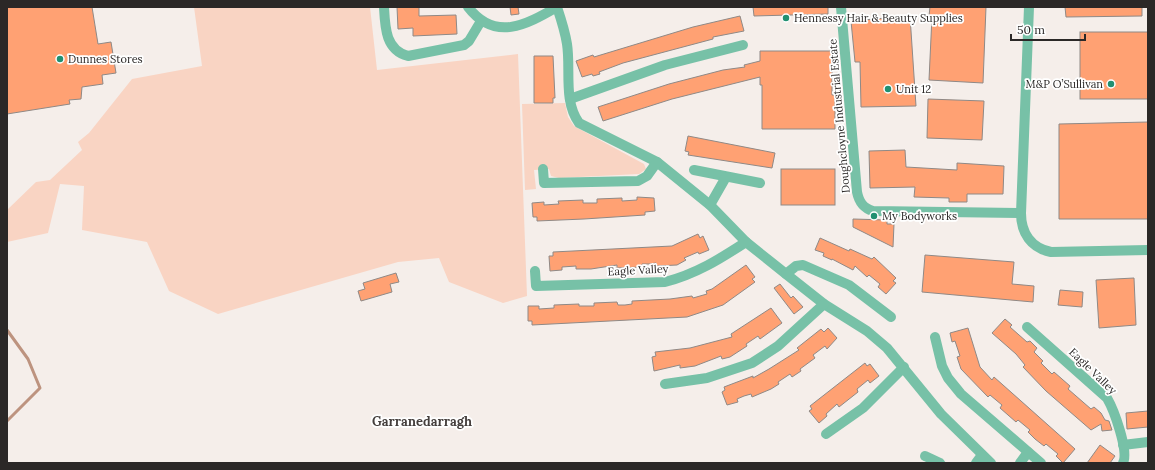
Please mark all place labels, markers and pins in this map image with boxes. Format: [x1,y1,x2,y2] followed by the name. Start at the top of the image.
[794,11,963,25] place label: Hennessy Hair & Beauty Supplies
[781,13,791,23] marker: Hennessy Hair & Beauty Supplies
[68,52,143,66] place label: Dunnes Stores
[55,54,65,64] marker: Dunnes Stores
[1026,77,1103,91] place label: M&P O’Sullivan
[1106,79,1116,89] marker: M&P O’Sullivan
[896,82,931,96] place label: Unit 12
[883,84,893,94] marker: Unit 12
[882,209,957,223] place label: My Bodyworks
[869,211,879,221] marker: My Bodyworks

